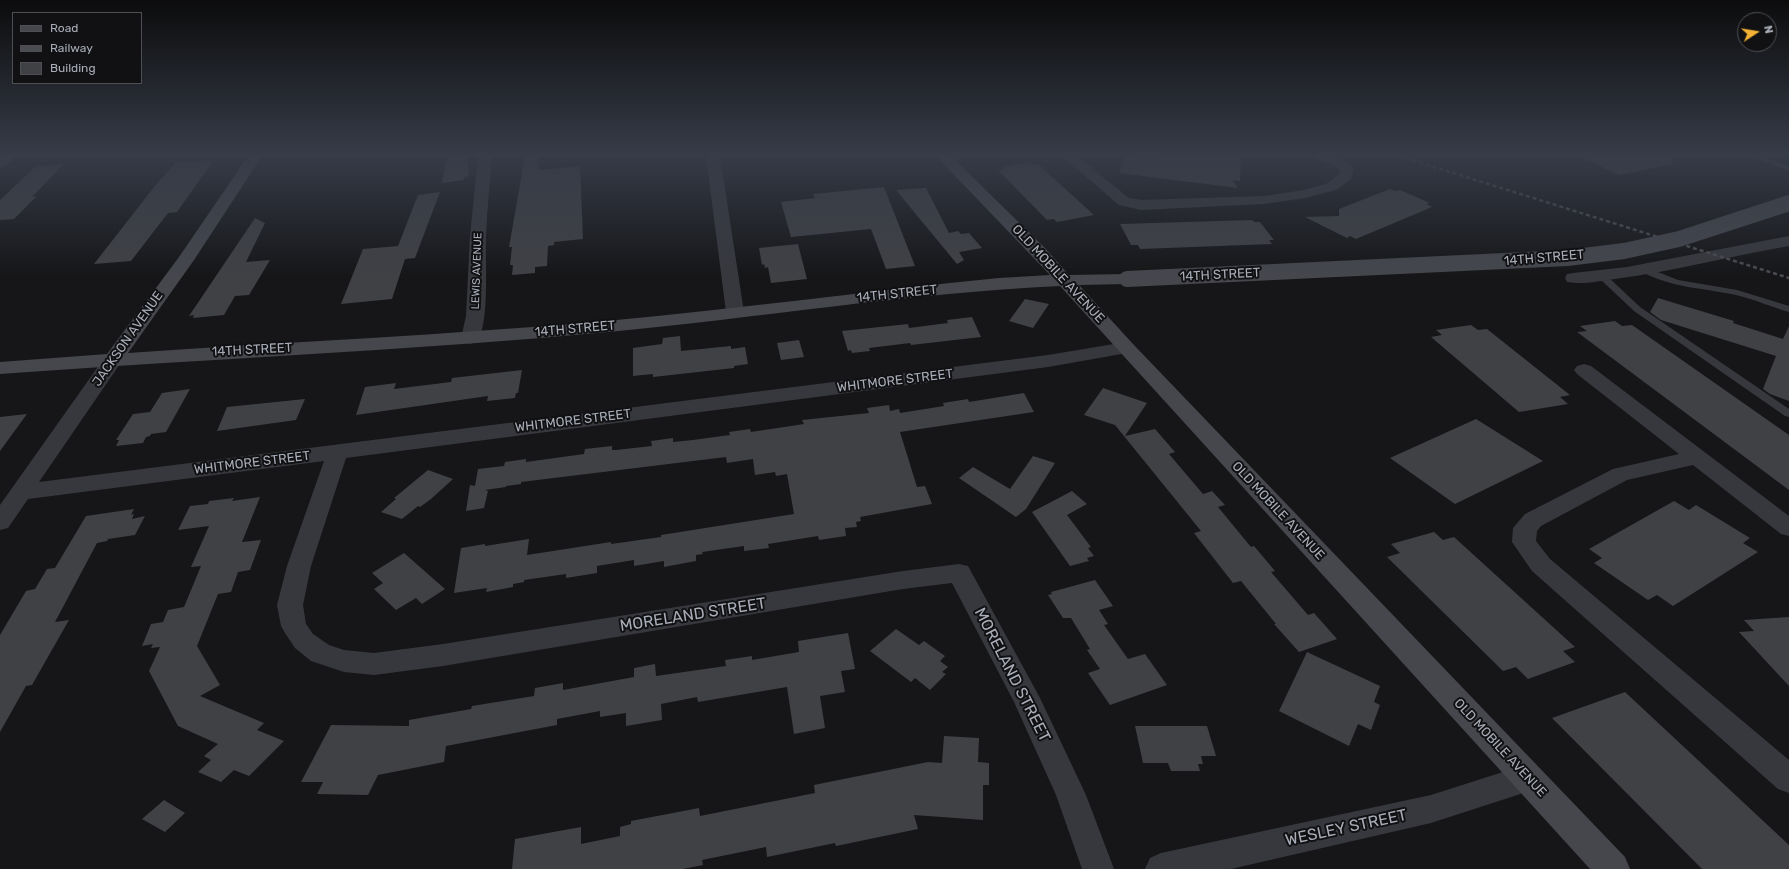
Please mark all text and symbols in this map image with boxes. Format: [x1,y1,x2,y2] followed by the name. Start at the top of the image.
[12,12,142,84] legend
[1737,12,1777,52] north arrow
[50,21,78,35] text: Road
[1761,24,1775,35] text: N
[50,41,93,55] text: Railway
[50,61,96,75] text: Building
[1008,222,1108,326] street label: OLD MOBILE AVENUE
[469,232,485,310] street label: LEWIS AVENUE
[1503,247,1585,269] street label: 14TH STREET
[1179,265,1261,285] street label: 14TH STREET
[856,282,938,306] street label: 14TH STREET
[89,288,167,390] street label: JACKSON AVENUE
[534,318,616,340] street label: 14TH STREET
[211,340,293,360] street label: 14TH STREET
[836,366,954,396] street label: WHITMORE STREET
[514,406,632,436] street label: WHITMORE STREET
[193,448,311,478] street label: WHITMORE STREET
[1228,459,1328,563] street label: OLD MOBILE AVENUE
[619,594,767,636] street label: MORELAND STREET
[970,605,1054,745] street label: MORELAND STREET
[1450,696,1550,800] street label: OLD MOBILE AVENUE
[1284,806,1408,850] street label: WESLEY STREET

